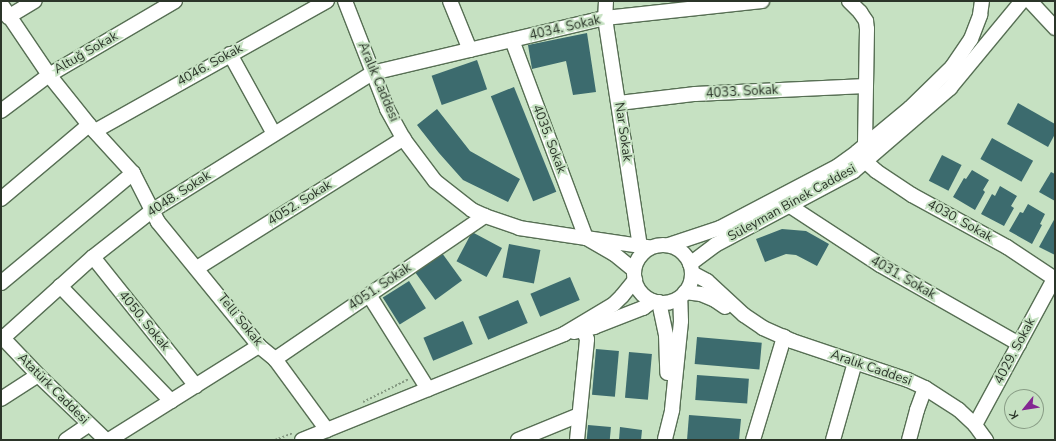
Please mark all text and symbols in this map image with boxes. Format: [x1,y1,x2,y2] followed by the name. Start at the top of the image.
[528,12,602,44] street label: 4034. Sokak
[51,28,121,78] street label: Altuğ Sokak
[354,40,402,124] street label: Aralık Caddesi
[174,41,246,89] street label: 4046. Sokak
[705,82,779,102] street label: 4033. Sokak
[611,101,635,163] street label: Nar Sokak
[529,102,569,176] street label: 4035. Sokak
[725,161,859,245] street label: Süleyman Binek Caddesi
[144,168,214,220] street label: 4048. Sokak
[265,177,335,229] street label: 4052. Sokak
[924,197,996,245] street label: 4030. Sokak
[868,253,938,303] street label: 4031. Sokak
[346,260,414,314] street label: 4051. Sokak
[115,288,173,354] street label: 4050. Sokak
[214,291,266,349] street label: Telli Sokak
[991,315,1039,387] street label: 4029. Sokak
[829,347,913,389] street label: Aralık Caddesi
[14,350,92,428] street label: Atatürk Caddesi
[1004,389,1044,429] north arrow
[1006,408,1022,422] text: K

